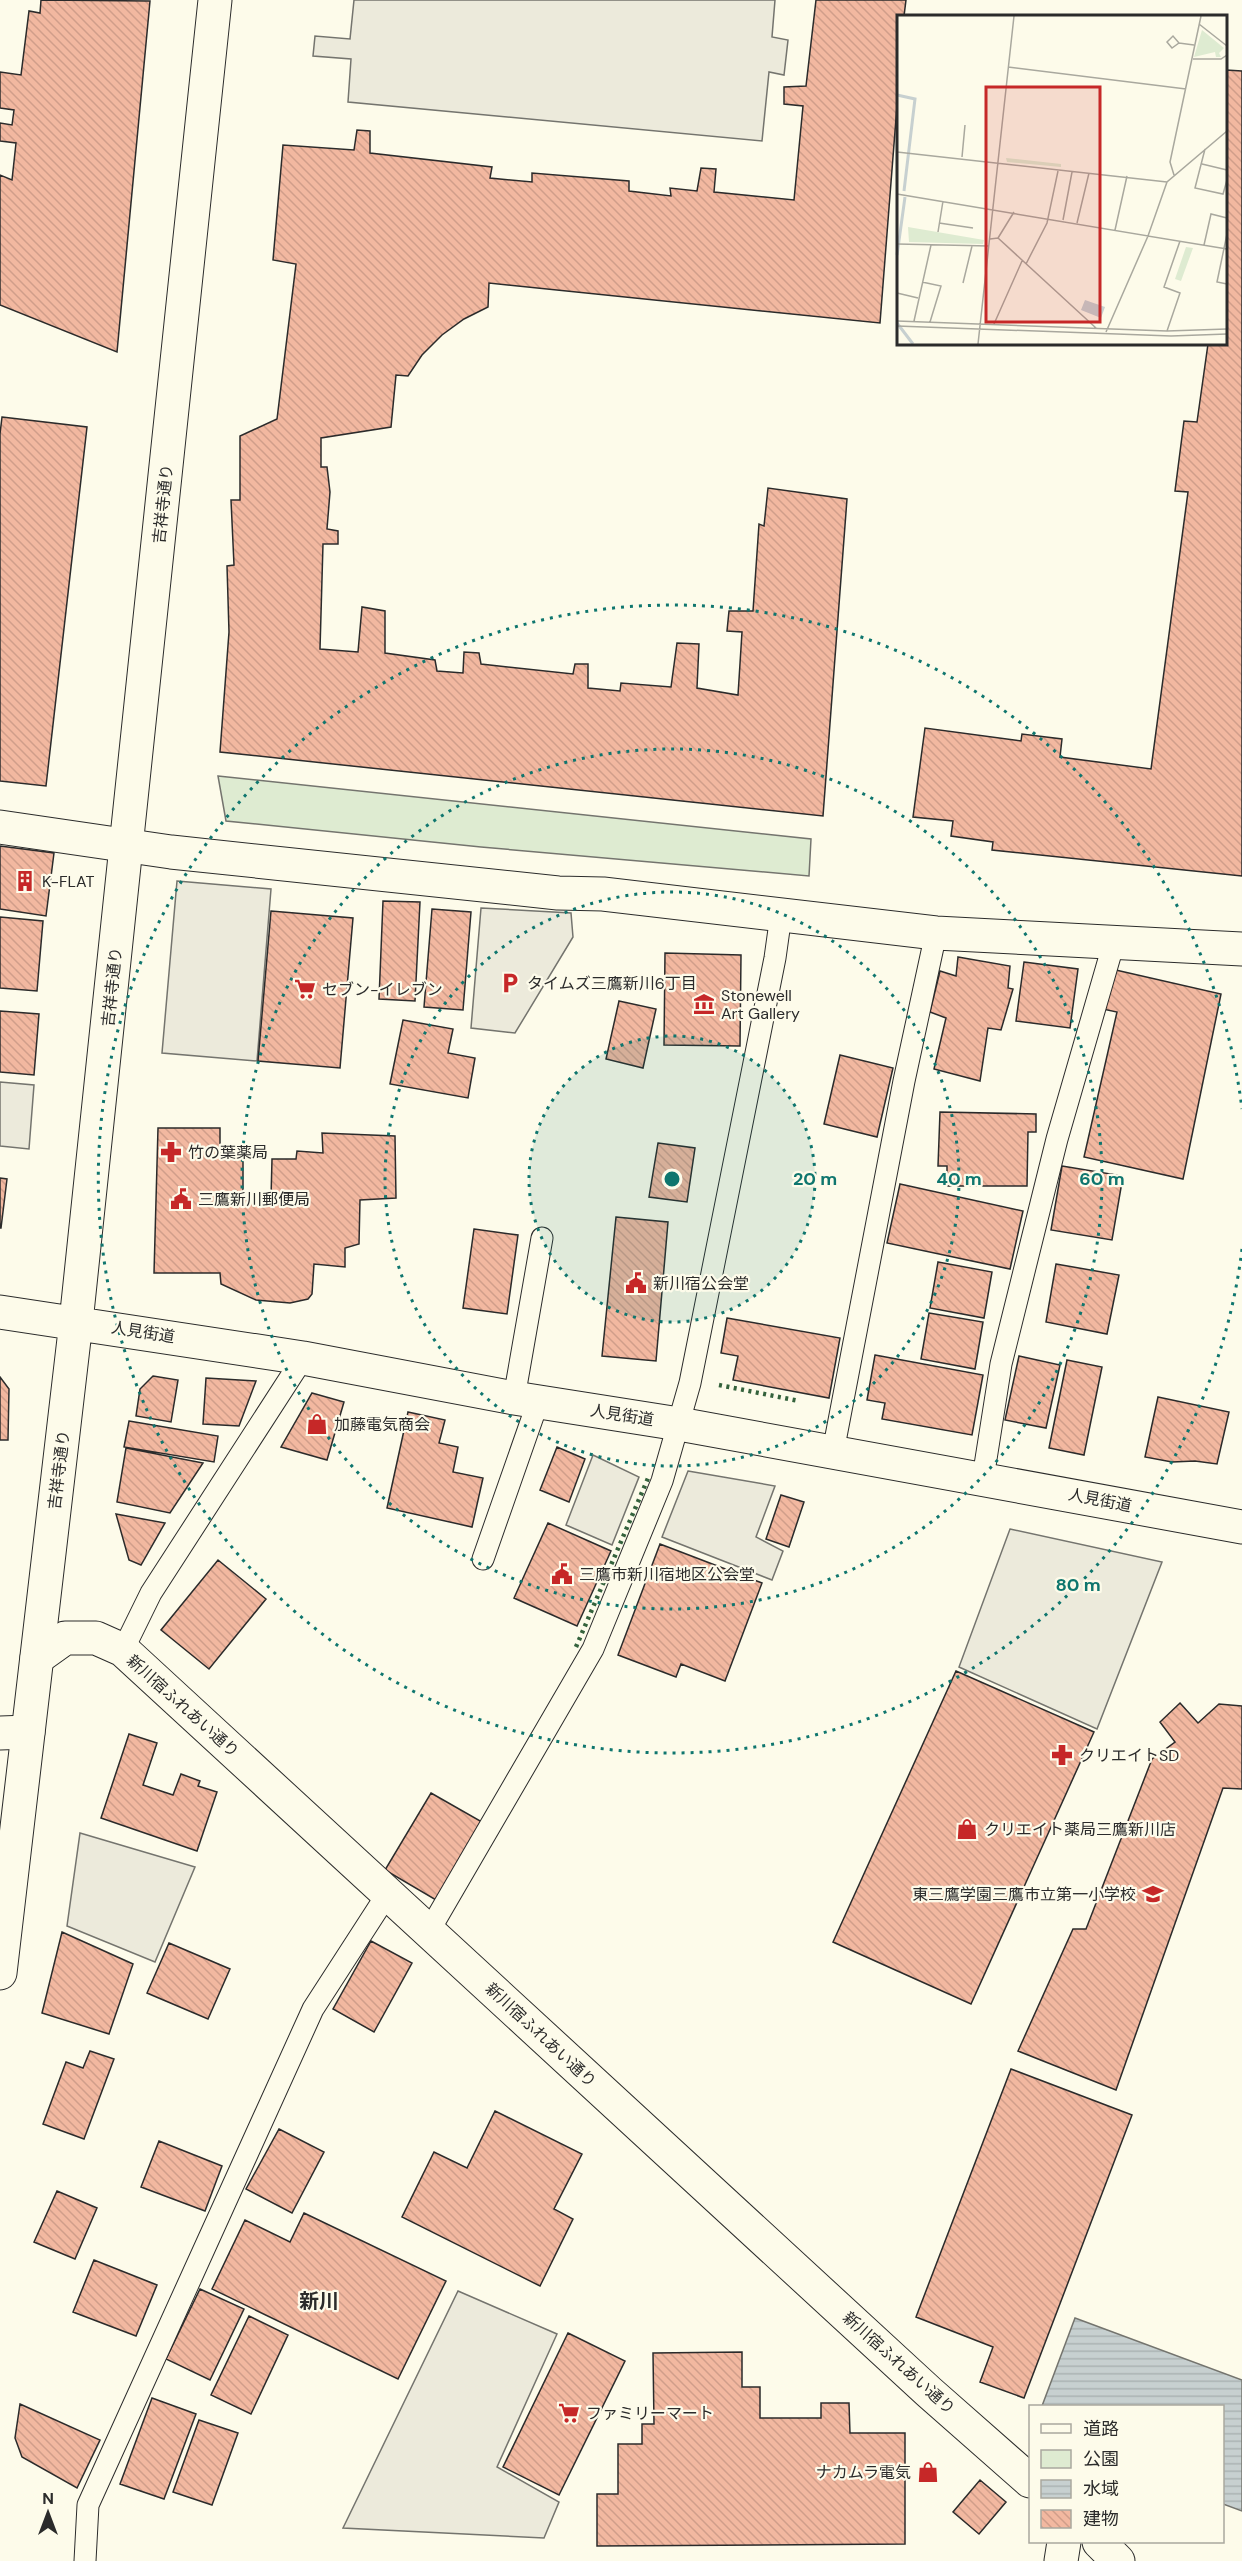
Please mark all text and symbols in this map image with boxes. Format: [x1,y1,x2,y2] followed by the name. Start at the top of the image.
[897,15,1227,345] inset map
[148,463,178,545] street label: 吉祥寺通り
[13,869,37,893] building icon: K-FLAT
[42,871,94,892] place label: K-FLAT
[97,946,127,1028] street label: 吉祥寺通り
[498,971,522,995] parking icon: タイムズ三鷹新川6丁目
[527,973,697,994] place label: タイムズ三鷹新川6丁目
[293,977,317,1001] supermarket icon: セブン-イレブン
[322,979,443,1000] place label: セブン-イレブン
[721,985,800,1024] place label: Stonewell Art Gallery
[692,992,716,1016] museum icon: Stonewell Art Gallery
[159,1140,183,1164] pharmacy icon: 竹の葉薬局
[188,1142,268,1163] place label: 竹の葉薬局
[793,1167,837,1191] text: 20 m
[936,1167,982,1191] text: 40 m
[1079,1167,1125,1191] text: 60 m
[662,1169,682,1189] centre of rings
[169,1187,193,1211] public building icon: 三鷹新川郵便局
[198,1189,310,1210] place label: 三鷹新川郵便局
[624,1271,648,1295] public building icon: 新川宿公会堂
[653,1273,749,1294] place label: 新川宿公会堂
[110,1317,176,1347] street label: 人見街道
[589,1400,655,1430] street label: 人見街道
[305,1412,329,1436] shop icon: 加藤電気商会
[334,1414,430,1435] place label: 加藤電気商会
[44,1429,74,1511] street label: 吉祥寺通り
[1067,1484,1133,1516] street label: 人見街道
[550,1562,574,1586] public building icon: 三鷹市新川宿地区公会堂
[579,1564,755,1585] place label: 三鷹市新川宿地区公会堂
[1055,1573,1101,1597] text: 80 m
[122,1650,244,1762] street label: 新川宿ふれあい通り
[1050,1743,1074,1767] pharmacy icon: クリエイトSD
[1079,1745,1179,1766] place label: クリエイトSD
[955,1817,979,1841] shop icon: クリエイト薬局三鷹新川店
[984,1819,1176,1840] place label: クリエイト薬局三鷹新川店
[1141,1882,1165,1906] school or university icon: 東三鷹学園三鷹市立第一小学校
[912,1884,1136,1905] place label: 東三鷹学園三鷹市立第一小学校
[481,1978,601,2092] street label: 新川宿ふれあい通り
[299,2288,339,2314] district label: 新川
[838,2307,960,2419] street label: 新川宿ふれあい通り
[557,2401,581,2425] supermarket icon: ファミリーマート
[586,2403,714,2424] place label: ファミリーマート
[1029,2405,1224,2543] legend
[1083,2417,1119,2441] text: 道路
[1083,2447,1119,2471] text: 公園
[916,2460,940,2484] shop icon: ナカムラ電気
[816,2462,911,2483] place label: ナカムラ電気
[1083,2477,1119,2501] text: 水域
[18,2483,78,2543] north arrow
[42,2488,54,2509] text: N
[1083,2507,1119,2531] text: 建物

